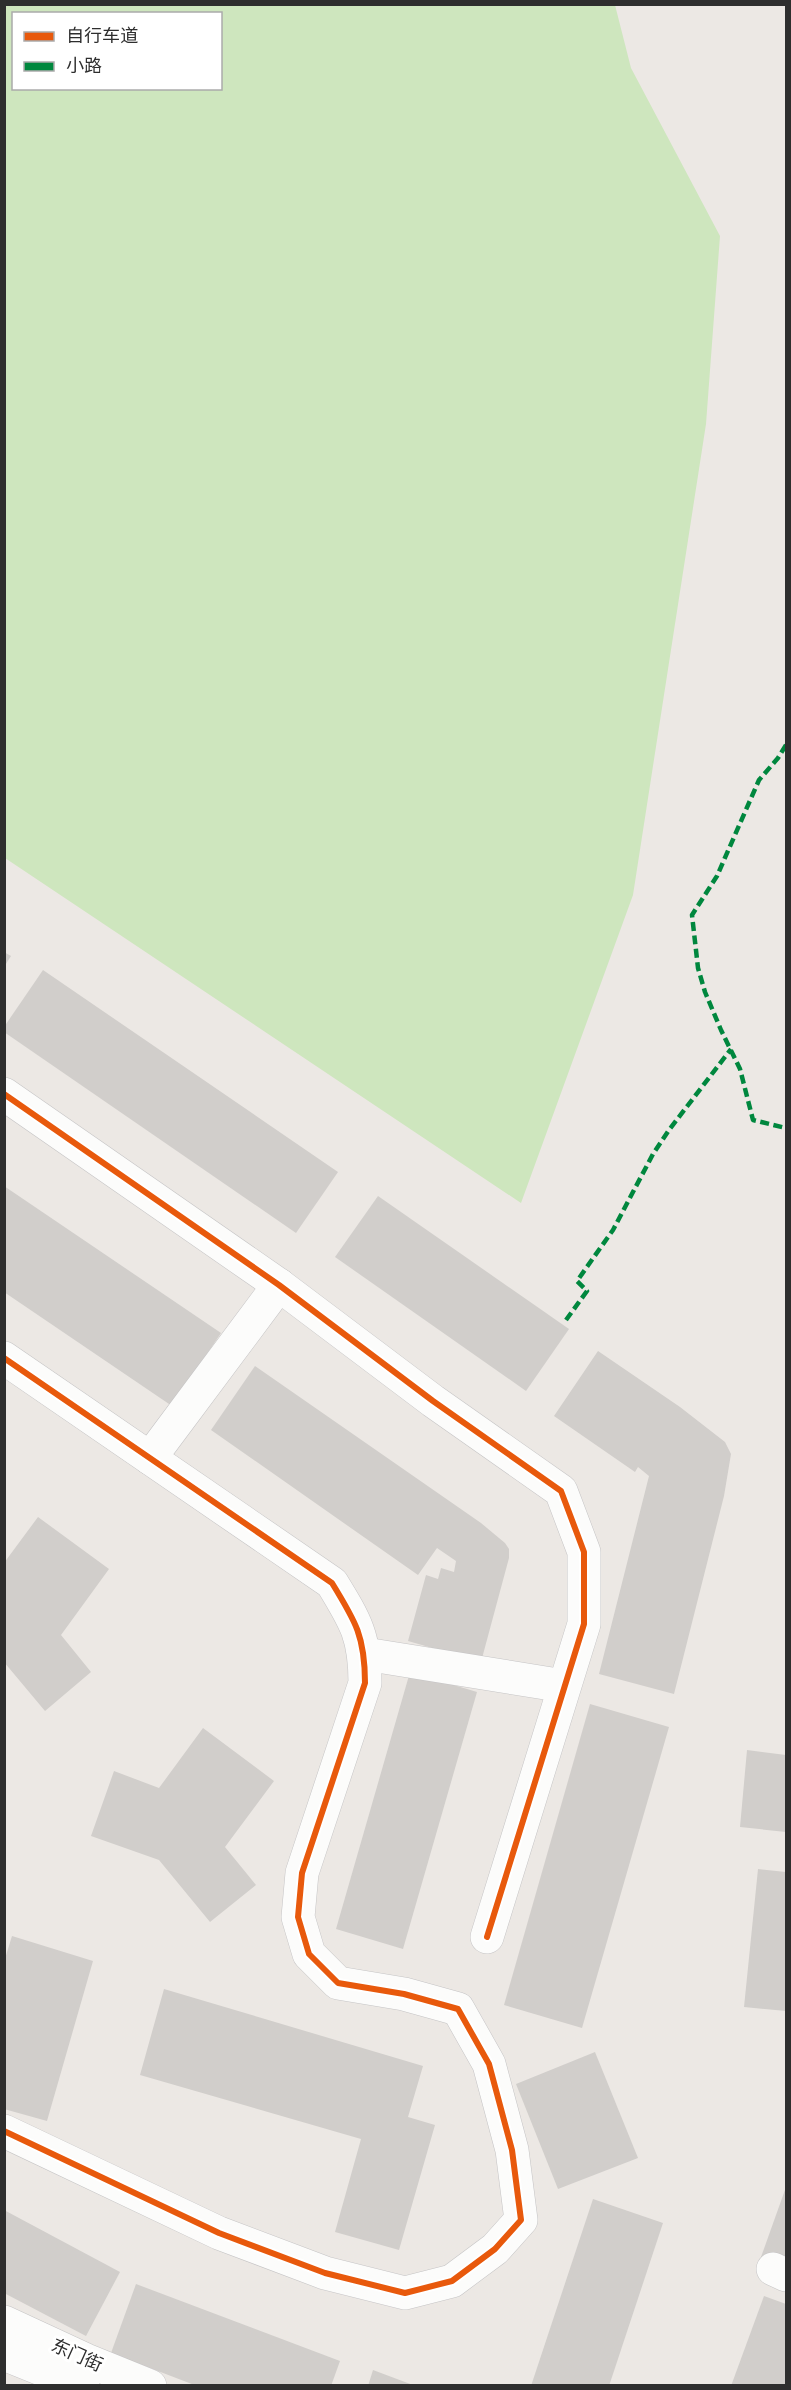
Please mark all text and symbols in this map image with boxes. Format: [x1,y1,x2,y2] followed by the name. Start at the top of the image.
[12,12,222,90] legend
[66,25,138,46] text: 自行车道
[66,55,102,76] text: 小路
[48,2334,106,2375] street label: 东门街

